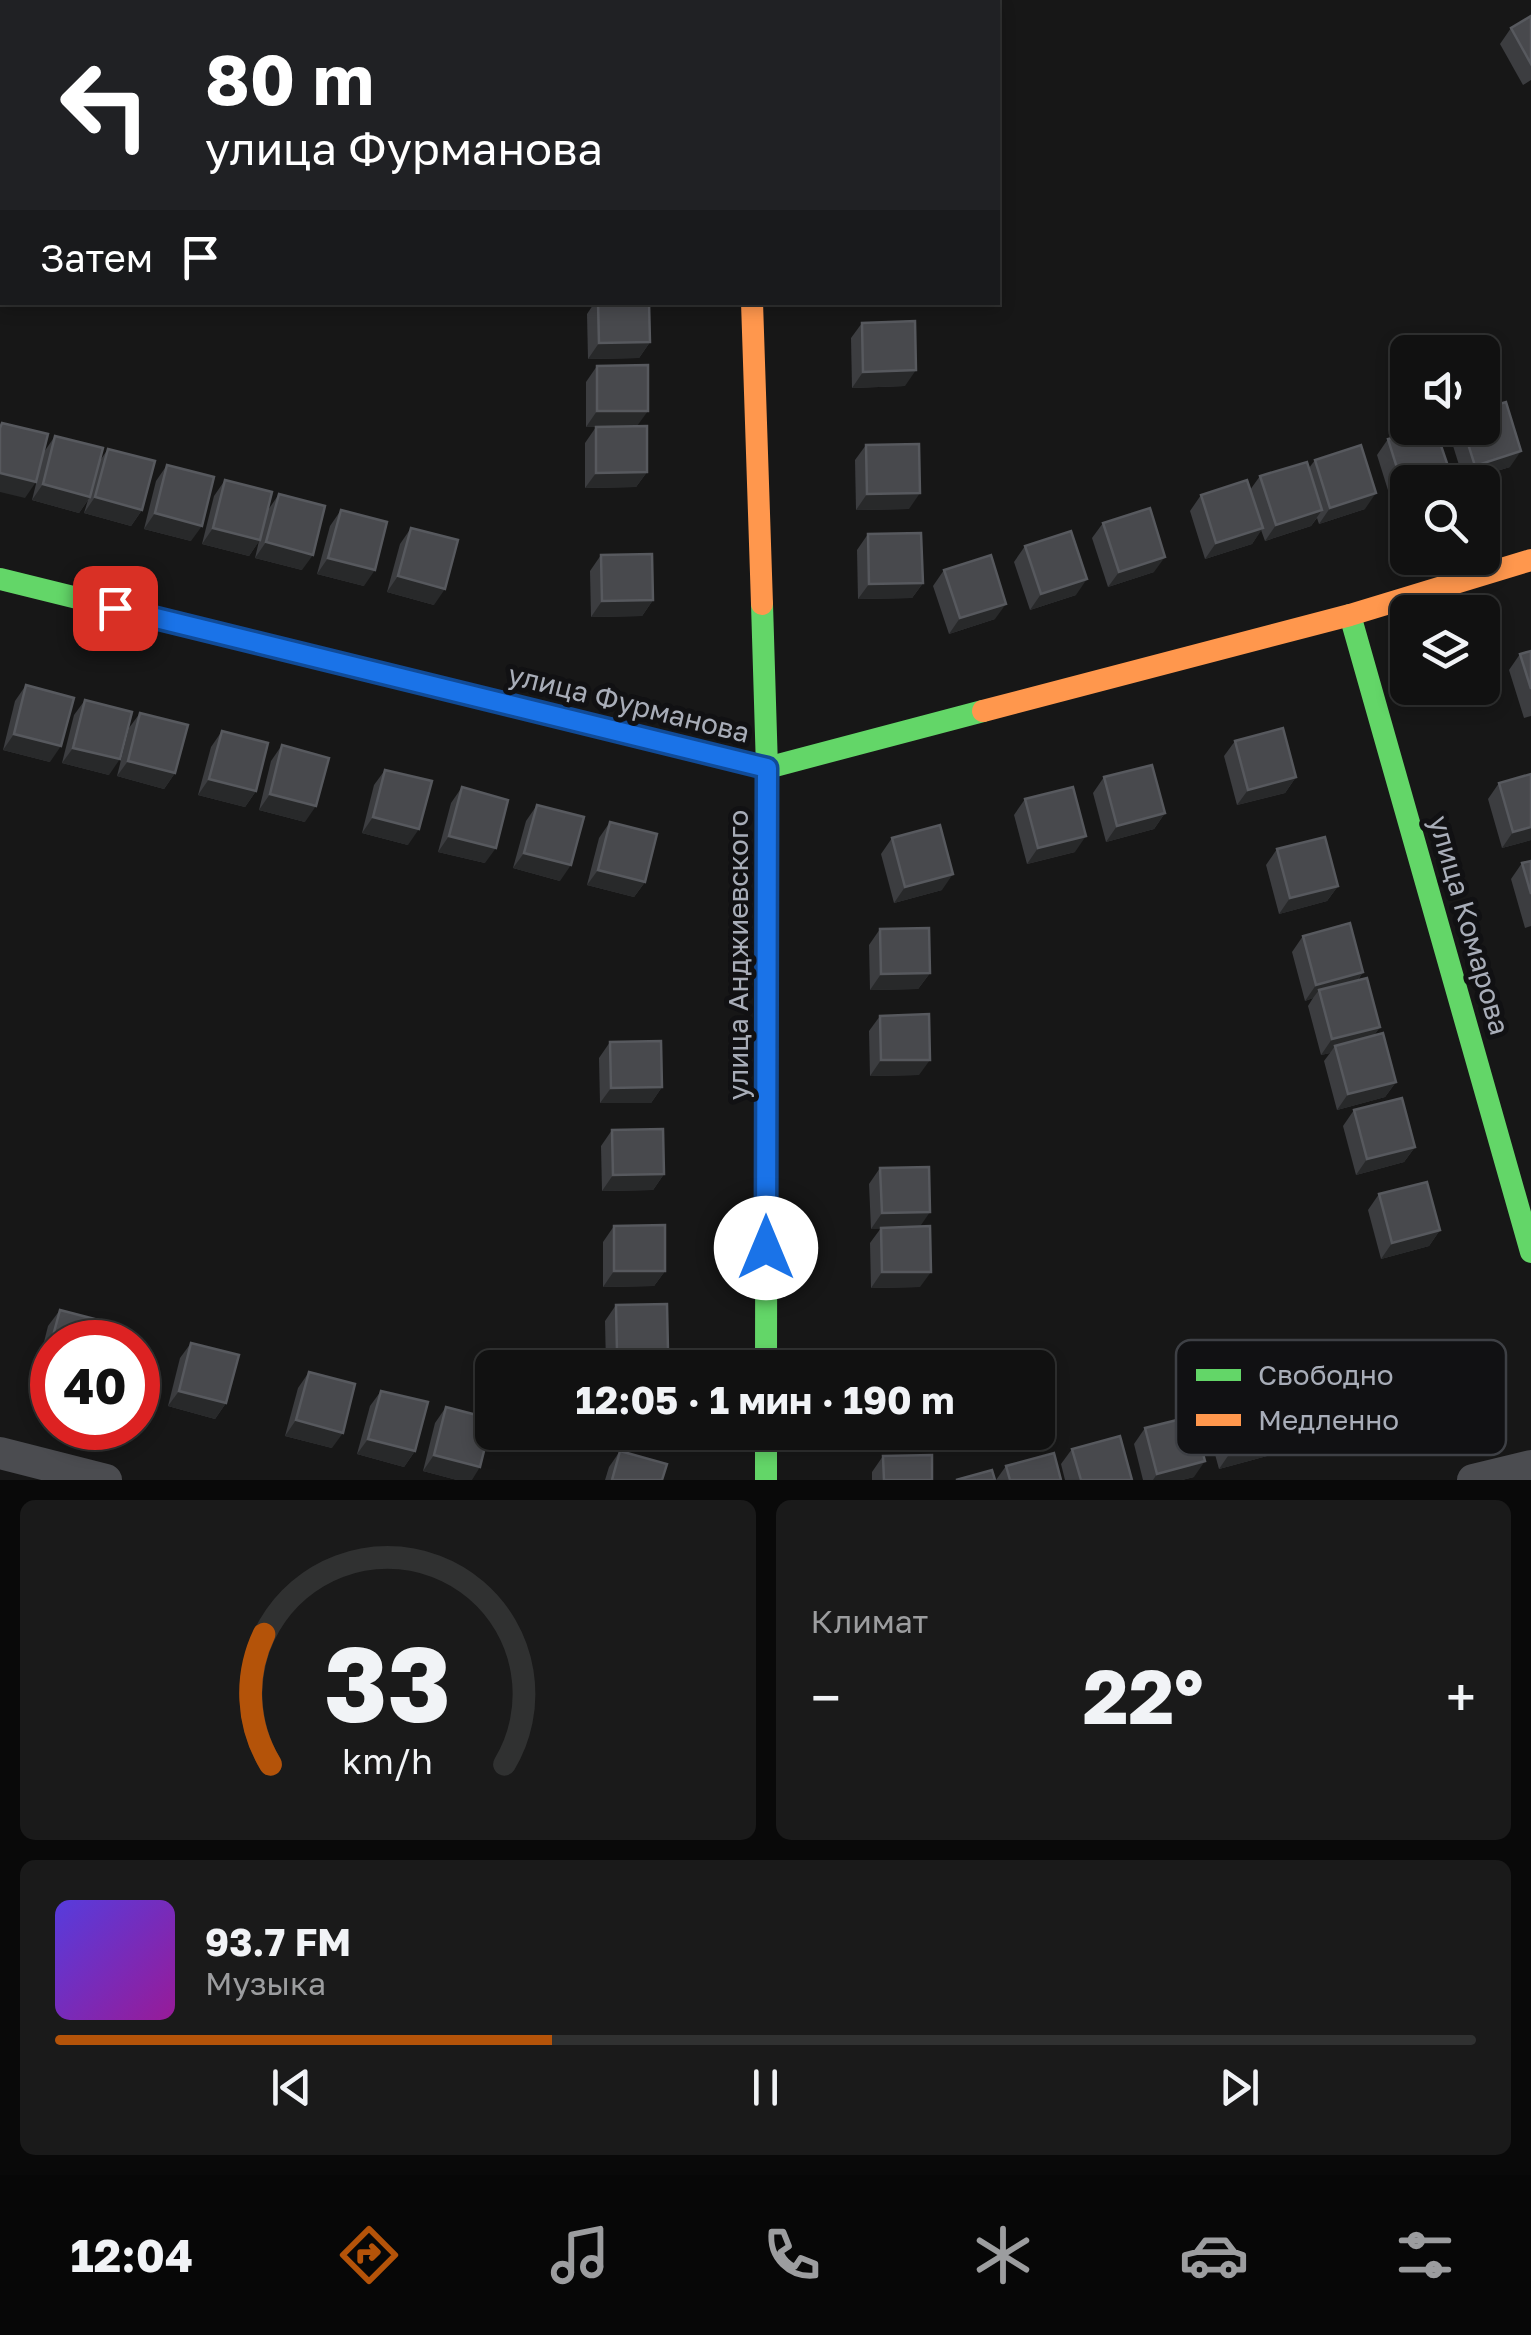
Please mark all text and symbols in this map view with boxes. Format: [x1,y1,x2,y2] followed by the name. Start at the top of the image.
[205,36,374,120] text: 80 m
[40,40,170,170] icon: left
[205,121,603,175] text: улица Фурманова
[173,230,228,285] icon: arrive
[40,235,153,280] text: Затем
[1390,335,1500,705] map controls
[1390,335,1500,445] button: sound
[1390,465,1500,575] button: search
[73,566,158,651] pin
[88,581,143,636] icon: arrive
[1390,595,1500,705] button: layers
[505,657,753,749] street label: улица Фурманова
[721,810,754,1100] street label: улица Анджиевского
[1423,812,1517,1038] street label: улица Комарова
[714,1196,818,1300] position arrow
[30,1320,160,1450] speed limit sign: 40
[1176,1340,1506,1455] legend
[1258,1358,1394,1391] text: Свободно
[575,1377,955,1422] text: 12:05 · 1 мин · 190 m
[1258,1403,1399,1436] text: Медленно
[811,1602,928,1640] text: Климат
[324,1620,451,1745] text: 33
[1083,1650,1204,1741] text: 22°
[811,1664,841,1730] text: −
[1446,1664,1476,1730] text: +
[342,1739,433,1782] text: km/h
[205,1919,351,1964] text: 93.7 FM
[205,1964,326,2002] text: Музыка
[264,2060,319,2115] icon: previous
[738,2060,793,2115] icon: pause
[1212,2060,1267,2115] icon: next
[334,2220,404,2290] icon: directions
[545,2220,615,2290] icon: music
[757,2220,827,2290] icon: phone
[968,2220,1038,2290] icon: climate
[1179,2220,1249,2290] icon: car
[1390,2220,1460,2290] icon: filters
[71,2228,193,2282] text: 12:04

